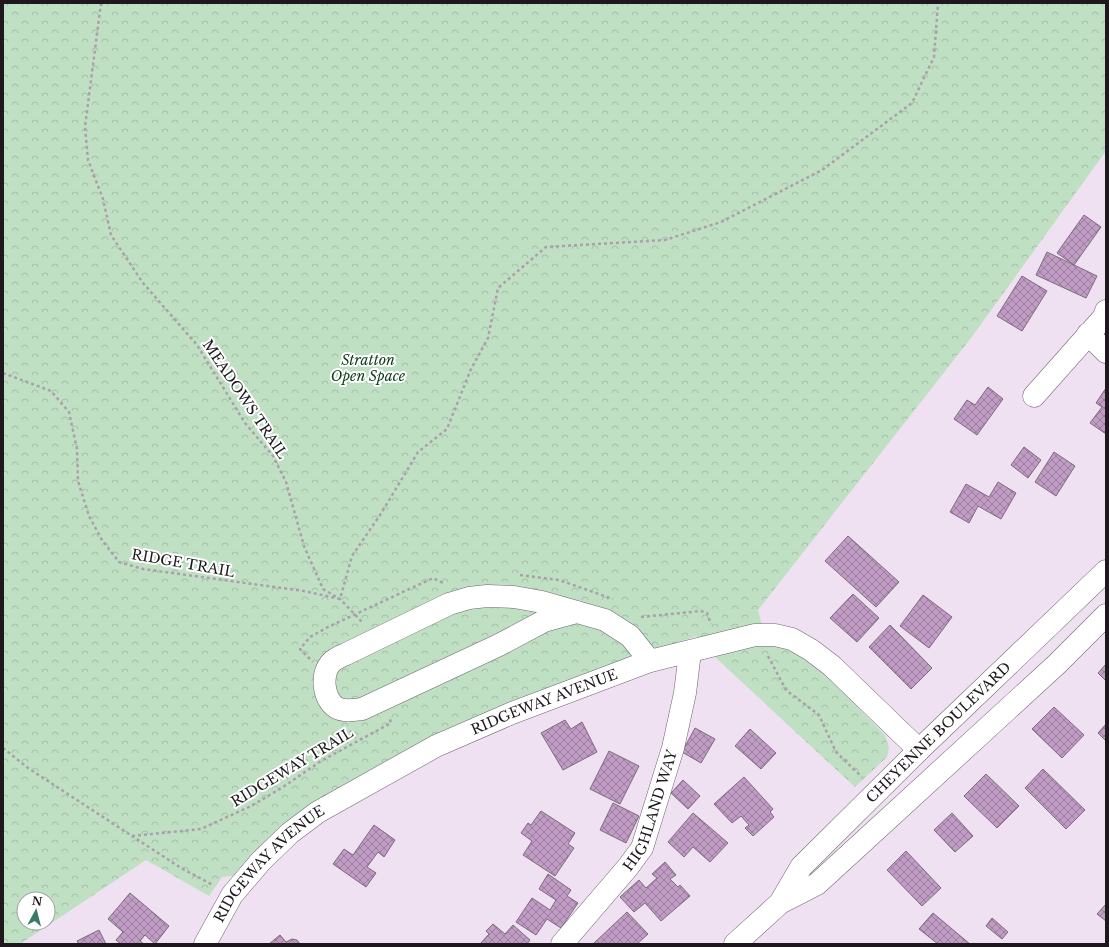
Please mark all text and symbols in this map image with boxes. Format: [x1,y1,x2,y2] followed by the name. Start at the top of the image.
[199,336,291,462] street label: MEADOWS TRAIL
[331,351,406,385] park label: Stratton Open Space
[130,545,236,581] street label: RIDGE TRAIL
[862,658,1014,807] street label: CHEYENNE BOULEVARD
[468,665,620,739] street label: RIDGEWAY AVENUE
[228,723,356,811] street label: RIDGEWAY TRAIL
[619,747,681,875] street label: HIGHLAND WAY
[210,801,328,926] street label: RIDGEWAY AVENUE
[16,891,56,931] north arrow
[31,893,44,909] text: N

